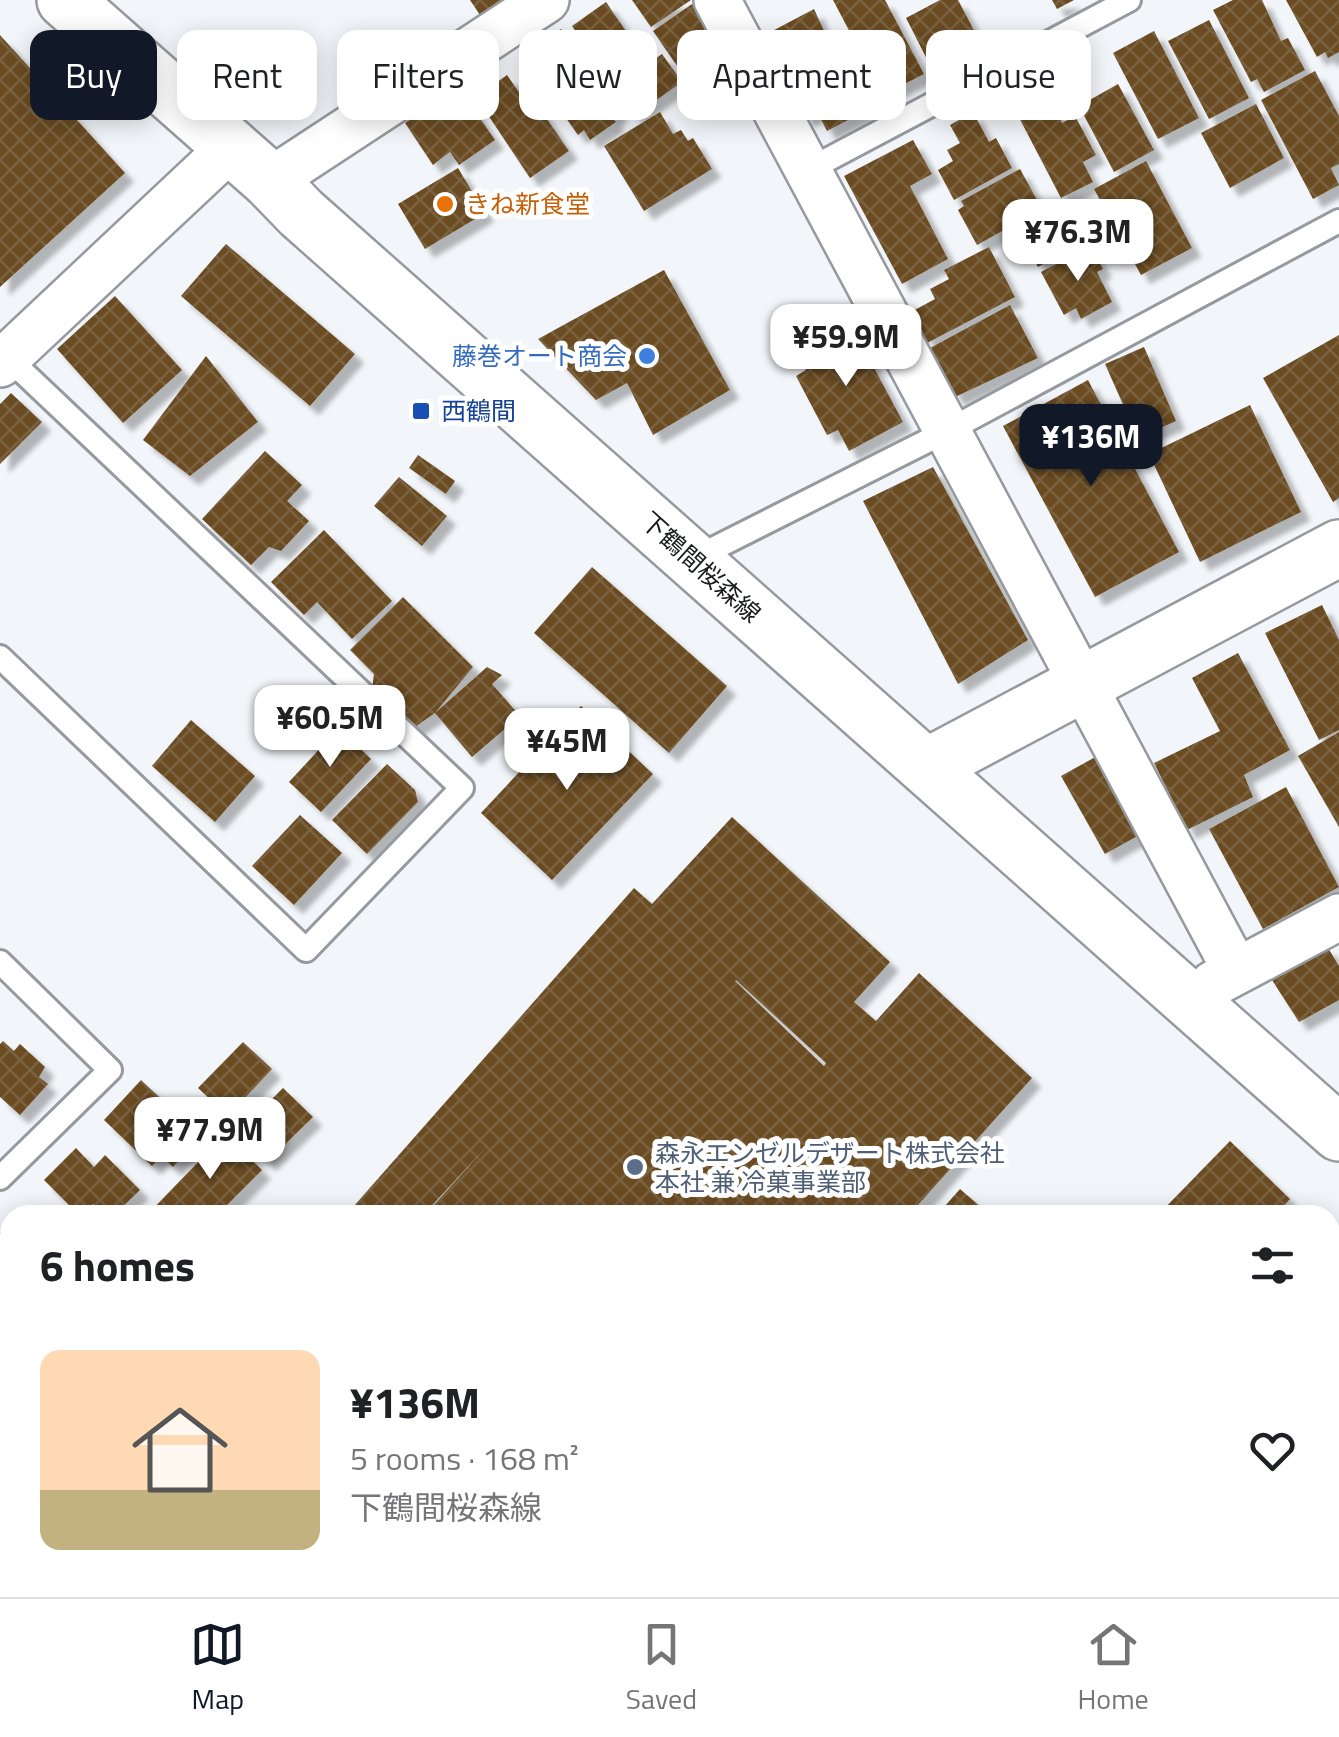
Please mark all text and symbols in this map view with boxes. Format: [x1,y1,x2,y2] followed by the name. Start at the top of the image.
[30,30,157,120] chip: Buy
[177,30,317,120] chip: Rent
[337,30,499,120] chip: Filters
[519,30,657,120] chip: New
[677,30,906,120] chip: Apartment
[926,30,1091,120] chip: House
[465,185,590,223] place label: きね新食堂
[434,193,456,215] marker: きね新食堂
[997,199,1159,284] pin: ¥76.3M
[1024,207,1132,255] text: ¥76.3M
[765,304,927,389] pin: ¥59.9M
[792,312,900,360] text: ¥59.9M
[452,337,627,375] place label: 藤巻オート商会
[636,345,658,367] marker: 藤巻オート商会
[441,392,516,430] place label: 西鶴間
[410,400,432,422] marker: 西鶴間
[1021,404,1161,489] pin: ¥136M
[1041,412,1141,460] text: ¥136M
[633,503,769,631] street label: 下鶴間桜森線
[249,685,411,770] pin: ¥60.5M
[276,693,384,741] text: ¥60.5M
[508,708,626,793] pin: ¥45M
[526,716,608,764] text: ¥45M
[129,1097,291,1182] pin: ¥77.9M
[156,1105,264,1153] text: ¥77.9M
[655,1134,1005,1201] place label: 森永エンゼルデザート株式会社 本社 兼 冷菓事業部
[624,1156,646,1178] marker: 森永エンゼルデザート株式会社 本社 兼 冷菓事業部
[40,1233,195,1297] text: 6 homes
[1245,1238,1300,1293] icon: filters
[350,1370,480,1434] text: ¥136M
[120,1390,240,1510] icon: home
[1245,1423,1300,1478] icon: heart
[350,1434,579,1482] text: 5 rooms · 168 m²
[350,1483,542,1531] text: 下鶴間桜森線
[190,1617,245,1720] tab: Map
[626,1617,697,1720] tab: Saved
[1078,1617,1149,1720] tab: Home

